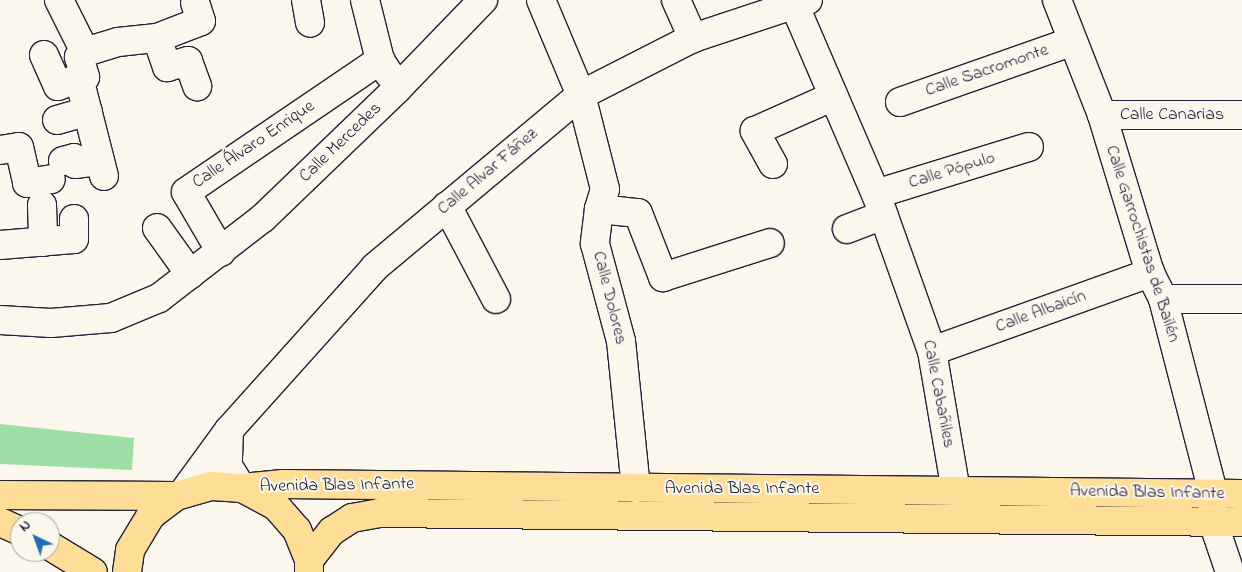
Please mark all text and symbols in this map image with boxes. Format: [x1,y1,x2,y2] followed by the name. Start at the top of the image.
[923,40,1051,102] street label: Calle Sacromonte
[189,96,319,194] street label: Calle Álvaro Enrique
[295,98,387,188] street label: Calle Mercedes
[1120,104,1224,126] street label: Calle Canarias
[433,124,543,220] street label: Calle Alvar Fáñez
[1100,143,1184,345] street label: Calle Garrochistas de Bailén
[906,148,998,194] street label: Calle Pópulo
[587,249,631,347] street label: Calle Dolores
[993,286,1089,338] street label: Calle Albaicín
[917,338,959,450] street label: Calle Cabañiles
[259,474,415,498] street label: Avenida Blas Infante
[665,478,819,500] street label: Avenida Blas Infante
[1069,481,1225,505] street label: Avenida Blas Infante
[10,512,60,562] north arrow
[15,515,36,537] text: N

